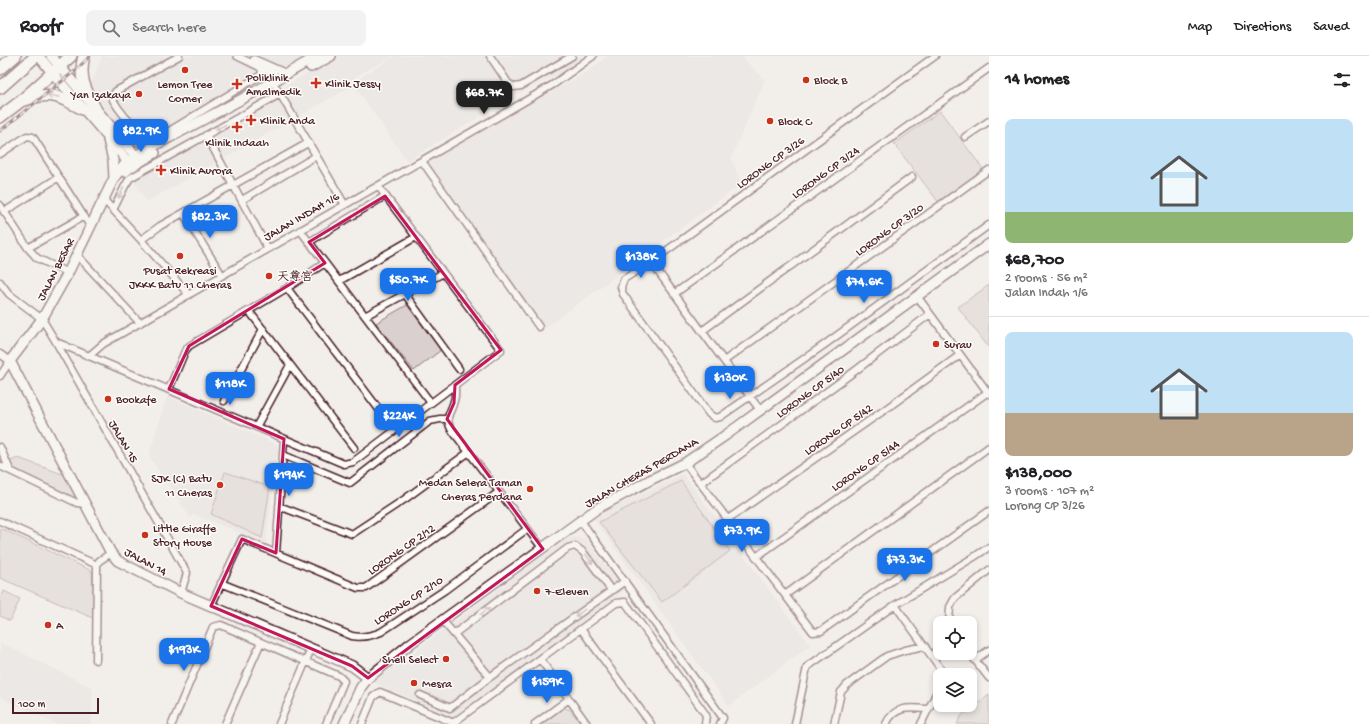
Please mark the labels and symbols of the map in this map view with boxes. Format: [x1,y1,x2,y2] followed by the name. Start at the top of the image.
[180,65,190,75] marker: Lemon Tree Corner
[245,72,302,100] place label: Poliklinik Amalmedik
[801,75,811,85] marker: Block B
[813,75,848,89] place label: Block B
[310,77,322,89] marker: Klinik Jessy
[231,78,243,90] marker: Poliklinik Amalmedik
[325,78,381,92] place label: Klinik Jessy
[157,79,213,107] place label: Lemon Tree Corner
[451,81,517,115] pin: $68.7K
[70,89,131,103] place label: Yan Izakaya
[134,89,144,99] marker: Yan Izakaya
[47,92,60,100] one-way arrow
[245,114,257,126] marker: Klinik Anda
[260,115,315,129] place label: Klinik Anda
[765,116,775,126] marker: Block C
[777,116,813,130] place label: Block C
[108,119,174,153] pin: $82.9K
[231,121,243,133] marker: Klinik Indaah
[215,123,227,131] one-way arrow
[735,134,809,193] street label: LORONG CP 3/26
[205,137,269,151] place label: Klinik Indaah
[790,144,863,203] street label: LORONG CP 3/24
[155,164,167,176] marker: Klinik Aurora
[170,165,233,179] place label: Klinik Aurora
[117,187,124,199] one-way arrow
[262,190,343,245] street label: JALAN INDAH 1/6
[853,201,927,260] street label: LORONG CP 3/20
[177,205,243,239] pin: $82.3K
[35,236,79,303] street label: JALAN BESAR
[613,245,669,279] pin: $138K
[175,251,185,261] marker: Pusat Rekreasi JKKK Batu 11 Cheras
[129,265,232,293] place label: Pusat Rekreasi JKKK Batu 11 Cheras
[375,268,441,302] pin: $50.7K
[277,270,313,285] place label: 天尊宫
[831,270,897,304] pin: $74.6K
[264,271,274,281] marker: 天尊宫
[931,339,941,349] marker: Surau
[944,339,972,353] place label: Surau
[774,363,848,422] street label: LORONG CP 5/40
[702,366,758,400] pin: $130K
[202,372,258,406] pin: $118K
[103,394,113,404] marker: Bookafe
[115,394,157,408] place label: Bookafe
[802,402,876,459] street label: LORONG CP 5/42
[371,404,427,438] pin: $224K
[105,418,140,466] street label: JALAN 15
[583,435,702,512] street label: JALAN CHERAS PERDANA
[829,438,903,495] street label: LORONG CP 5/44
[261,463,317,497] pin: $194K
[151,473,213,501] place label: SJK (C) Batu 11 Cheras
[419,477,522,505] place label: Medan Selera Taman Cheras Perdana
[215,480,225,490] marker: SJK (C) Batu 11 Cheras
[525,484,535,494] marker: Medan Selera Taman Cheras Perdana
[709,519,775,553] pin: $73.9K
[366,522,439,579] street label: LORONG CP 2/12
[153,523,217,551] place label: Little Giraffe Story House
[140,530,150,540] marker: Little Giraffe Story House
[121,546,169,580] street label: JALAN 14
[872,548,938,582] pin: $73.3K
[584,554,593,565] one-way arrow
[372,574,447,629] street label: LORONG CP 2/10
[532,586,542,596] marker: 7-Eleven
[544,586,589,600] place label: 7-Eleven
[480,607,491,615] one-way arrow
[574,609,585,617] one-way arrow
[43,620,53,630] marker: A
[56,620,64,634] place label: A
[156,638,212,672] pin: $193K
[382,654,439,668] place label: Shell Select
[441,654,451,664] marker: Shell Select
[519,670,575,704] pin: $159K
[409,678,419,688] marker: Mesra
[422,678,452,692] place label: Mesra
[12,696,99,715] scale bar

